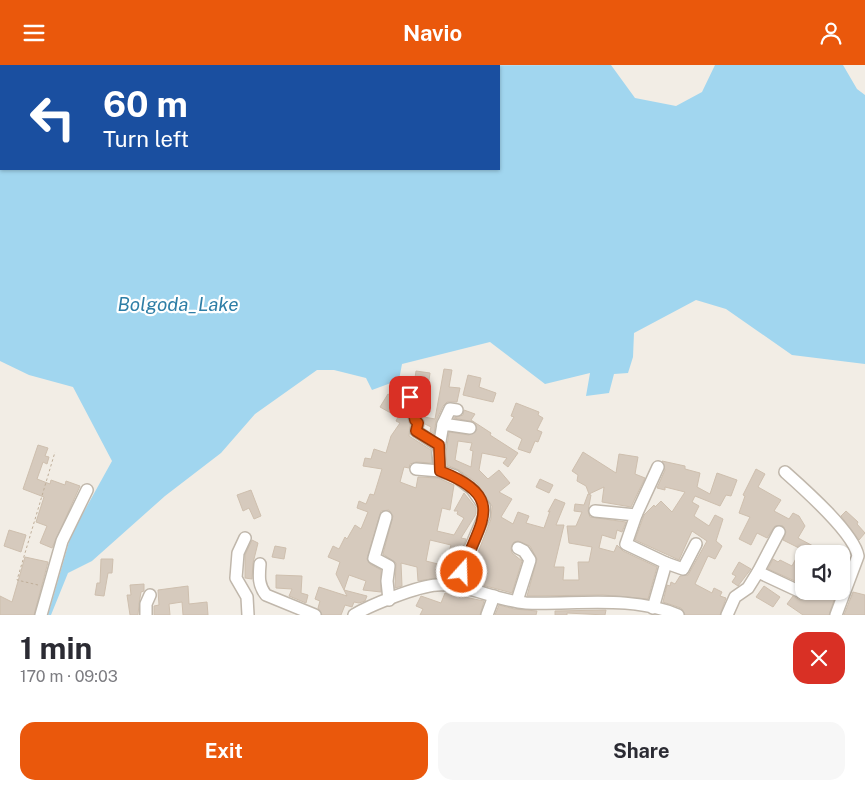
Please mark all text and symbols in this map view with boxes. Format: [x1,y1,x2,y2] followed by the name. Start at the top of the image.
[20,19,48,47] icon: menu
[817,19,845,47] icon: person
[403,20,462,46] text: Navio
[103,84,188,125] text: 60 m
[20,85,85,150] icon: left
[103,126,189,152] text: Turn left
[118,293,238,315] water label: Bolgoda_Lake
[389,376,431,418] pin
[396,383,424,411] icon: arrive
[435,545,487,597] position arrow
[795,545,850,600] map controls
[795,545,850,600] button: sound
[20,630,92,666] text: 1 min
[793,632,845,684] button: close
[20,667,118,686] text: 170 m · 09:03
[20,722,428,780] button: Exit
[438,722,845,780] button: Share

